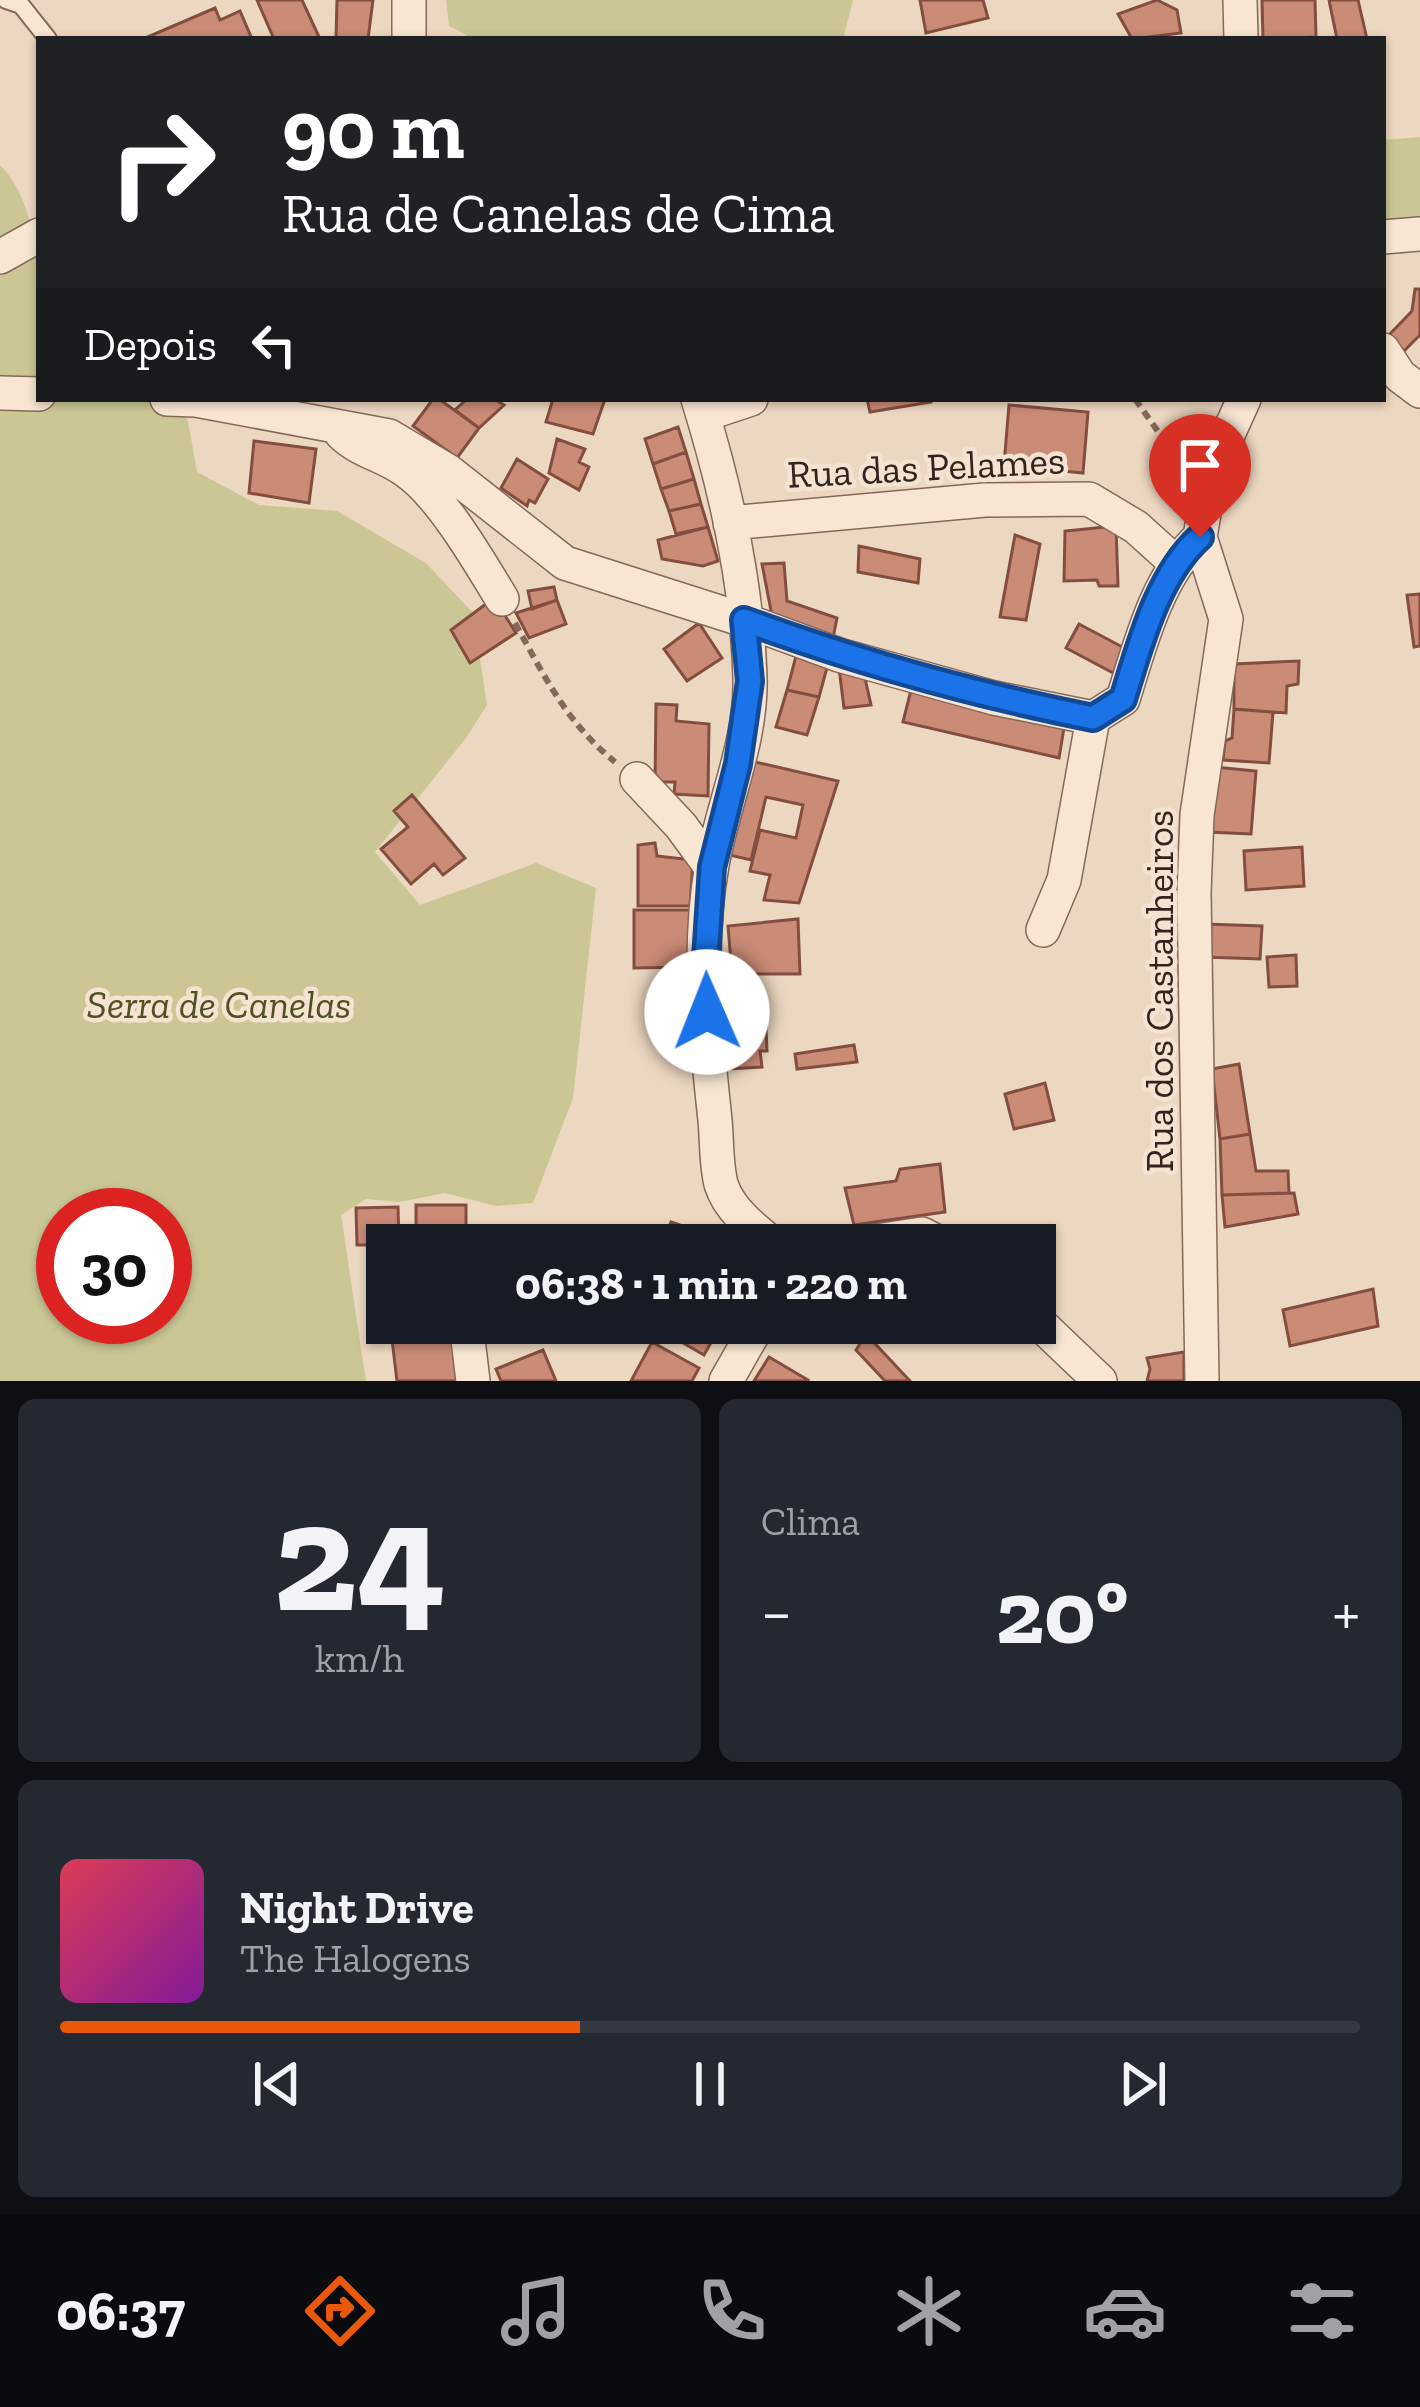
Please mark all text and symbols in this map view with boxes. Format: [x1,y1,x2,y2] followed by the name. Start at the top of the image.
[282,79,465,180] text: 90 m
[84,84,240,240] icon: right
[282,181,835,246] text: Rua de Canelas de Cima
[241,312,307,378] icon: left
[84,318,217,372] text: Depois
[1149,414,1251,537] pin
[1167,432,1233,498] icon: arrive
[786,436,1066,498] street label: Rua das Pelames
[1136,810,1183,1172] street label: Rua dos Castanheiros
[644,949,770,1075] position arrow
[87,981,351,1028] park label: Serra de Canelas
[36,1188,192,1344] speed limit sign: 30
[515,1257,907,1311] text: 06:38 · 1 min · 220 m
[273,1463,446,1650] text: 24
[761,1498,860,1545] text: Clima
[996,1558,1128,1666] text: 20°
[761,1573,792,1652] text: −
[1332,1573,1360,1652] text: +
[315,1635,404,1682] text: km/h
[240,1881,474,1935] text: Night Drive
[240,1935,471,1982] text: The Halogens
[244,2051,310,2117] icon: previous
[677,2051,743,2117] icon: pause
[1110,2051,1176,2117] icon: next
[298,2269,382,2353] icon: directions
[494,2269,578,2353] icon: music
[690,2269,774,2353] icon: phone
[887,2269,971,2353] icon: climate
[1083,2269,1167,2353] icon: car
[1280,2269,1364,2353] icon: filters
[56,2279,185,2344] text: 06:37

